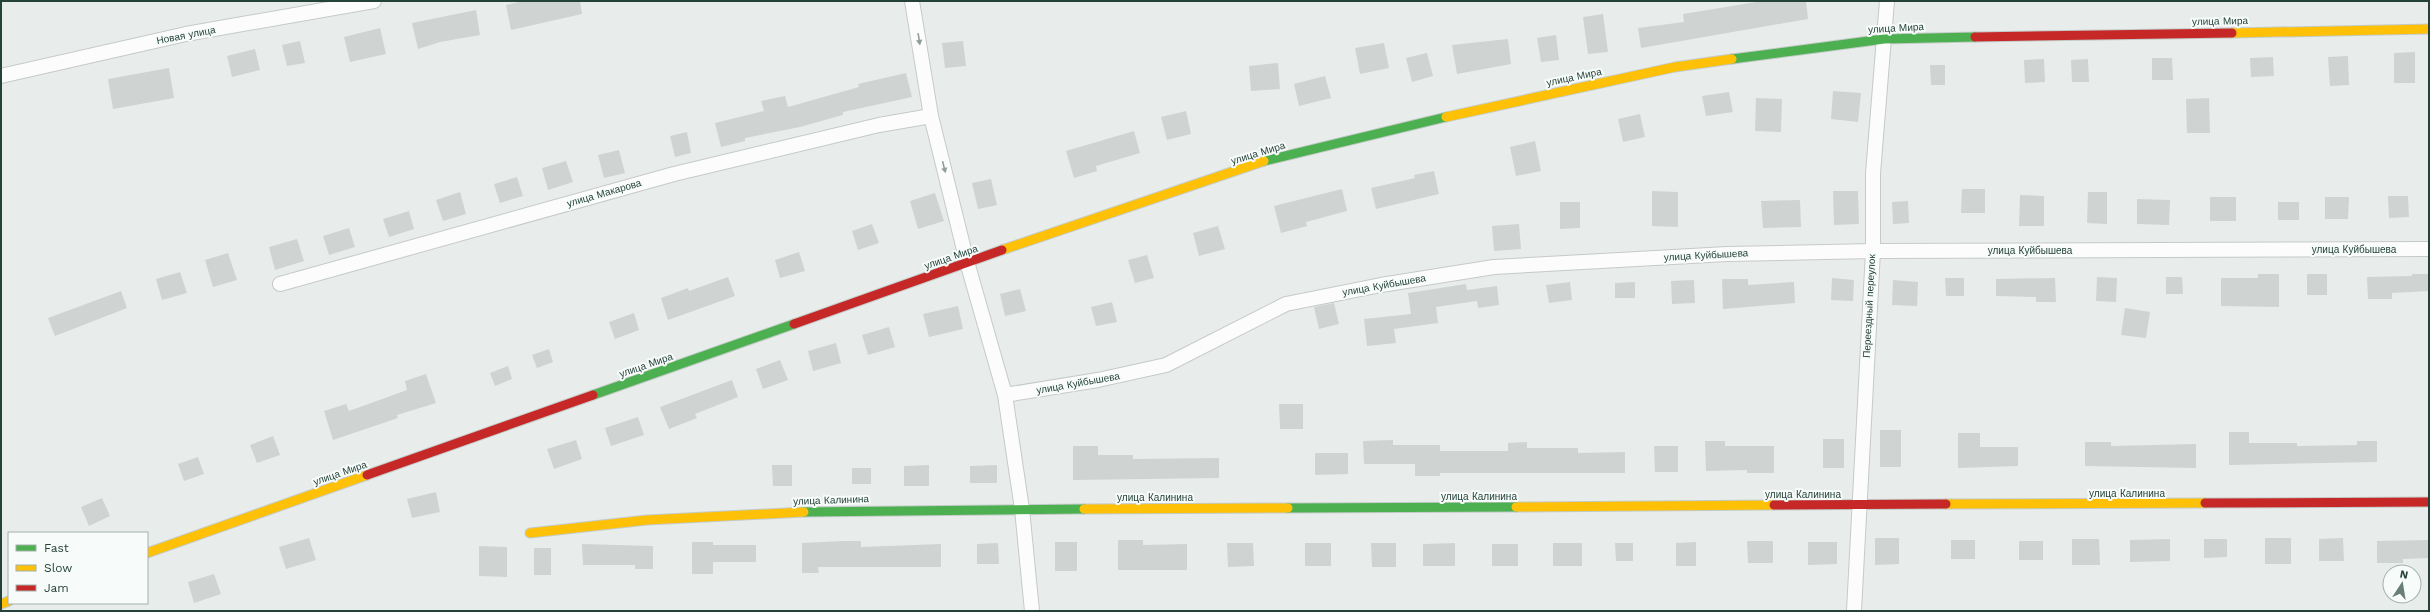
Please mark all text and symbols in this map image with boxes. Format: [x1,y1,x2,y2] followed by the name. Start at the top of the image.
[2192,15,2248,27] street label: улица Мира
[1868,21,1925,35] street label: улица Мира
[156,24,217,46] street label: Новая улица
[916,33,922,46] one-way arrow
[1545,66,1603,88] street label: улица Мира
[1230,139,1287,166] street label: улица Мира
[941,161,947,173] one-way arrow
[565,177,643,209] street label: улица Макарова
[923,243,980,271] street label: улица Мира
[2312,244,2397,255] street label: улица Куйбышева
[1988,245,2073,256] street label: улица Куйбышева
[1663,247,1749,263] street label: улица Куйбышева
[1861,253,1877,358] street label: Переездный переулок
[1341,272,1427,298] street label: улица Куйбышева
[618,351,675,379] street label: улица Мира
[1035,370,1121,396] street label: улица Куйбышева
[312,459,369,487] street label: улица Мира
[2089,488,2165,499] street label: улица Калинина
[1765,489,1841,500] street label: улица Калинина
[1441,491,1517,502] street label: улица Калинина
[1117,492,1193,503] street label: улица Калинина
[793,493,870,507] street label: улица Калинина
[8,532,148,604] legend
[44,541,69,555] text: Fast
[44,561,72,575] text: Slow
[2382,564,2422,604] north arrow
[2399,568,2409,582] text: N
[44,581,69,595] text: Jam

